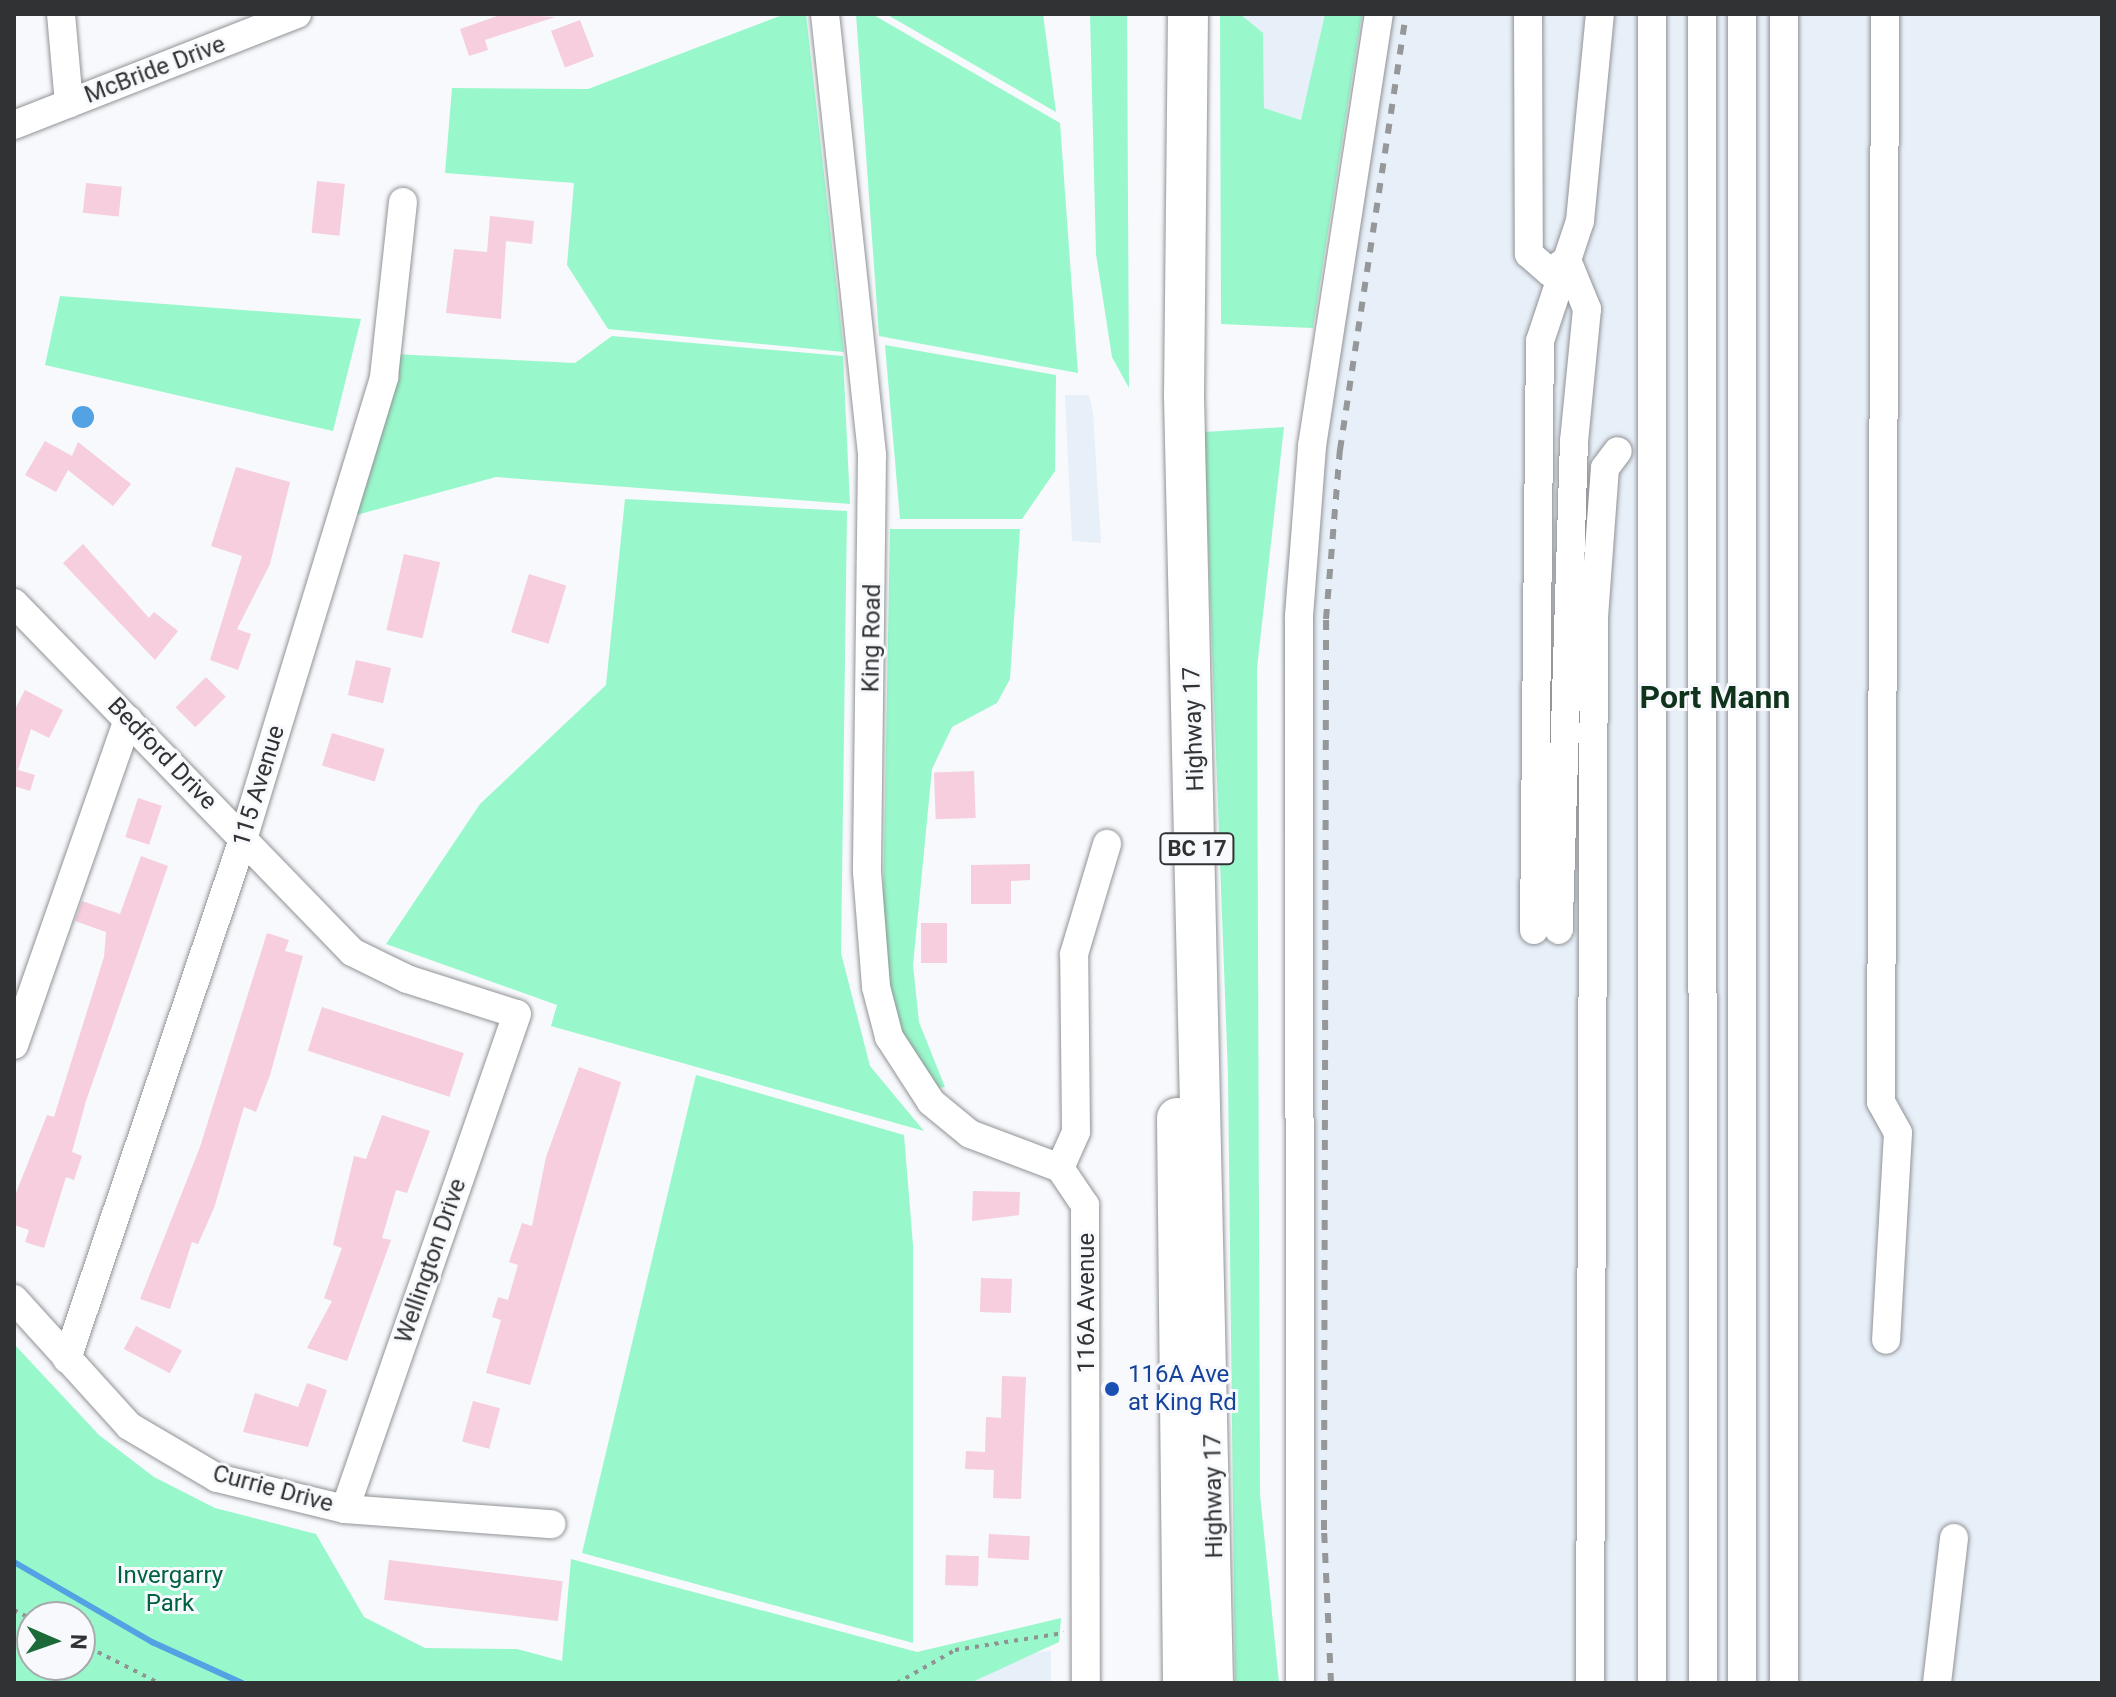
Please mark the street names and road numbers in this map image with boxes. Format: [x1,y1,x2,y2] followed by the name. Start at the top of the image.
[80,30,230,110] street label: McBride Drive
[857,583,887,693] street label: King Road
[1177,666,1211,792] street label: Highway 17
[101,692,223,816] street label: Bedford Drive
[227,722,291,850] street label: 115 Avenue
[1159,831,1235,867] road number: BC 17
[389,1175,473,1347] street label: Wellington Drive
[1073,1233,1101,1373] street label: 116A Avenue
[1199,1433,1229,1559] street label: Highway 17
[210,1459,336,1519] street label: Currie Drive

